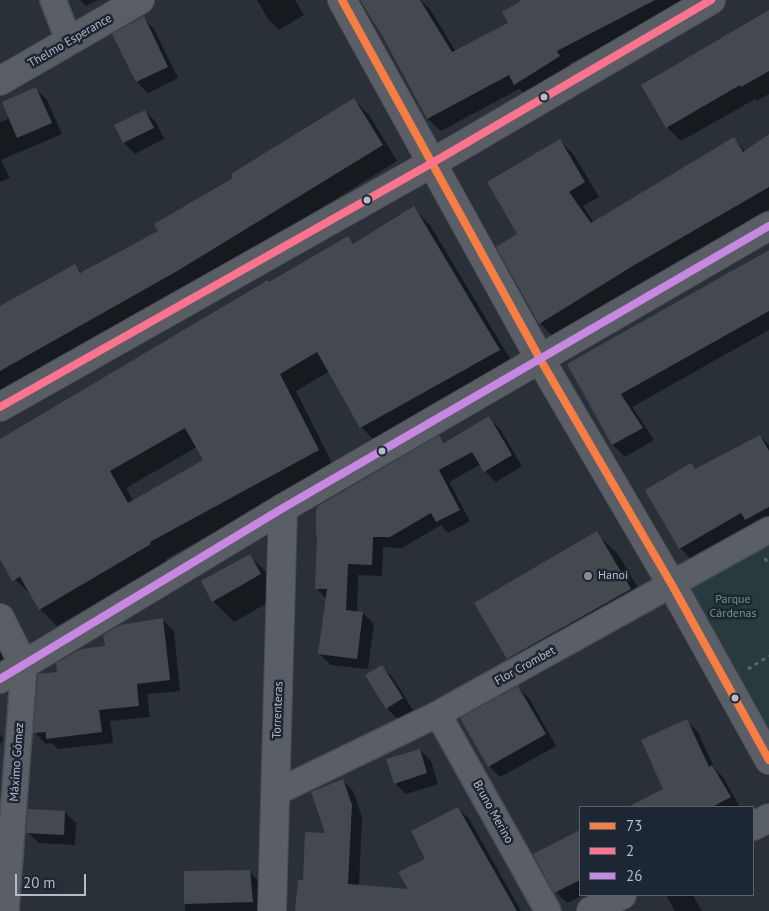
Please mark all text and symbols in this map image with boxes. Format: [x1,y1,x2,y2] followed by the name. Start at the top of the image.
[26,11,114,71] street label: Thelmo Esperance
[539,92,549,102] unlabelled marker
[362,195,372,205] unlabelled marker
[377,446,387,456] unlabelled marker
[598,569,628,583] place label: Hanoi
[582,570,594,582] marker: Hanoi
[709,593,757,621] park label: Parque Cárdenas
[492,643,558,689] street label: Flor Crombet
[270,681,286,739] street label: Torrenteras
[730,693,740,703] unlabelled marker
[7,722,27,802] street label: Máximo Gómez
[470,778,516,846] street label: Bruno Merino
[579,806,754,896] legend
[626,816,642,835] text: 73
[626,841,634,860] text: 2
[18,864,89,896] scale bar
[626,866,642,885] text: 26
[23,873,56,892] text: 20 m

